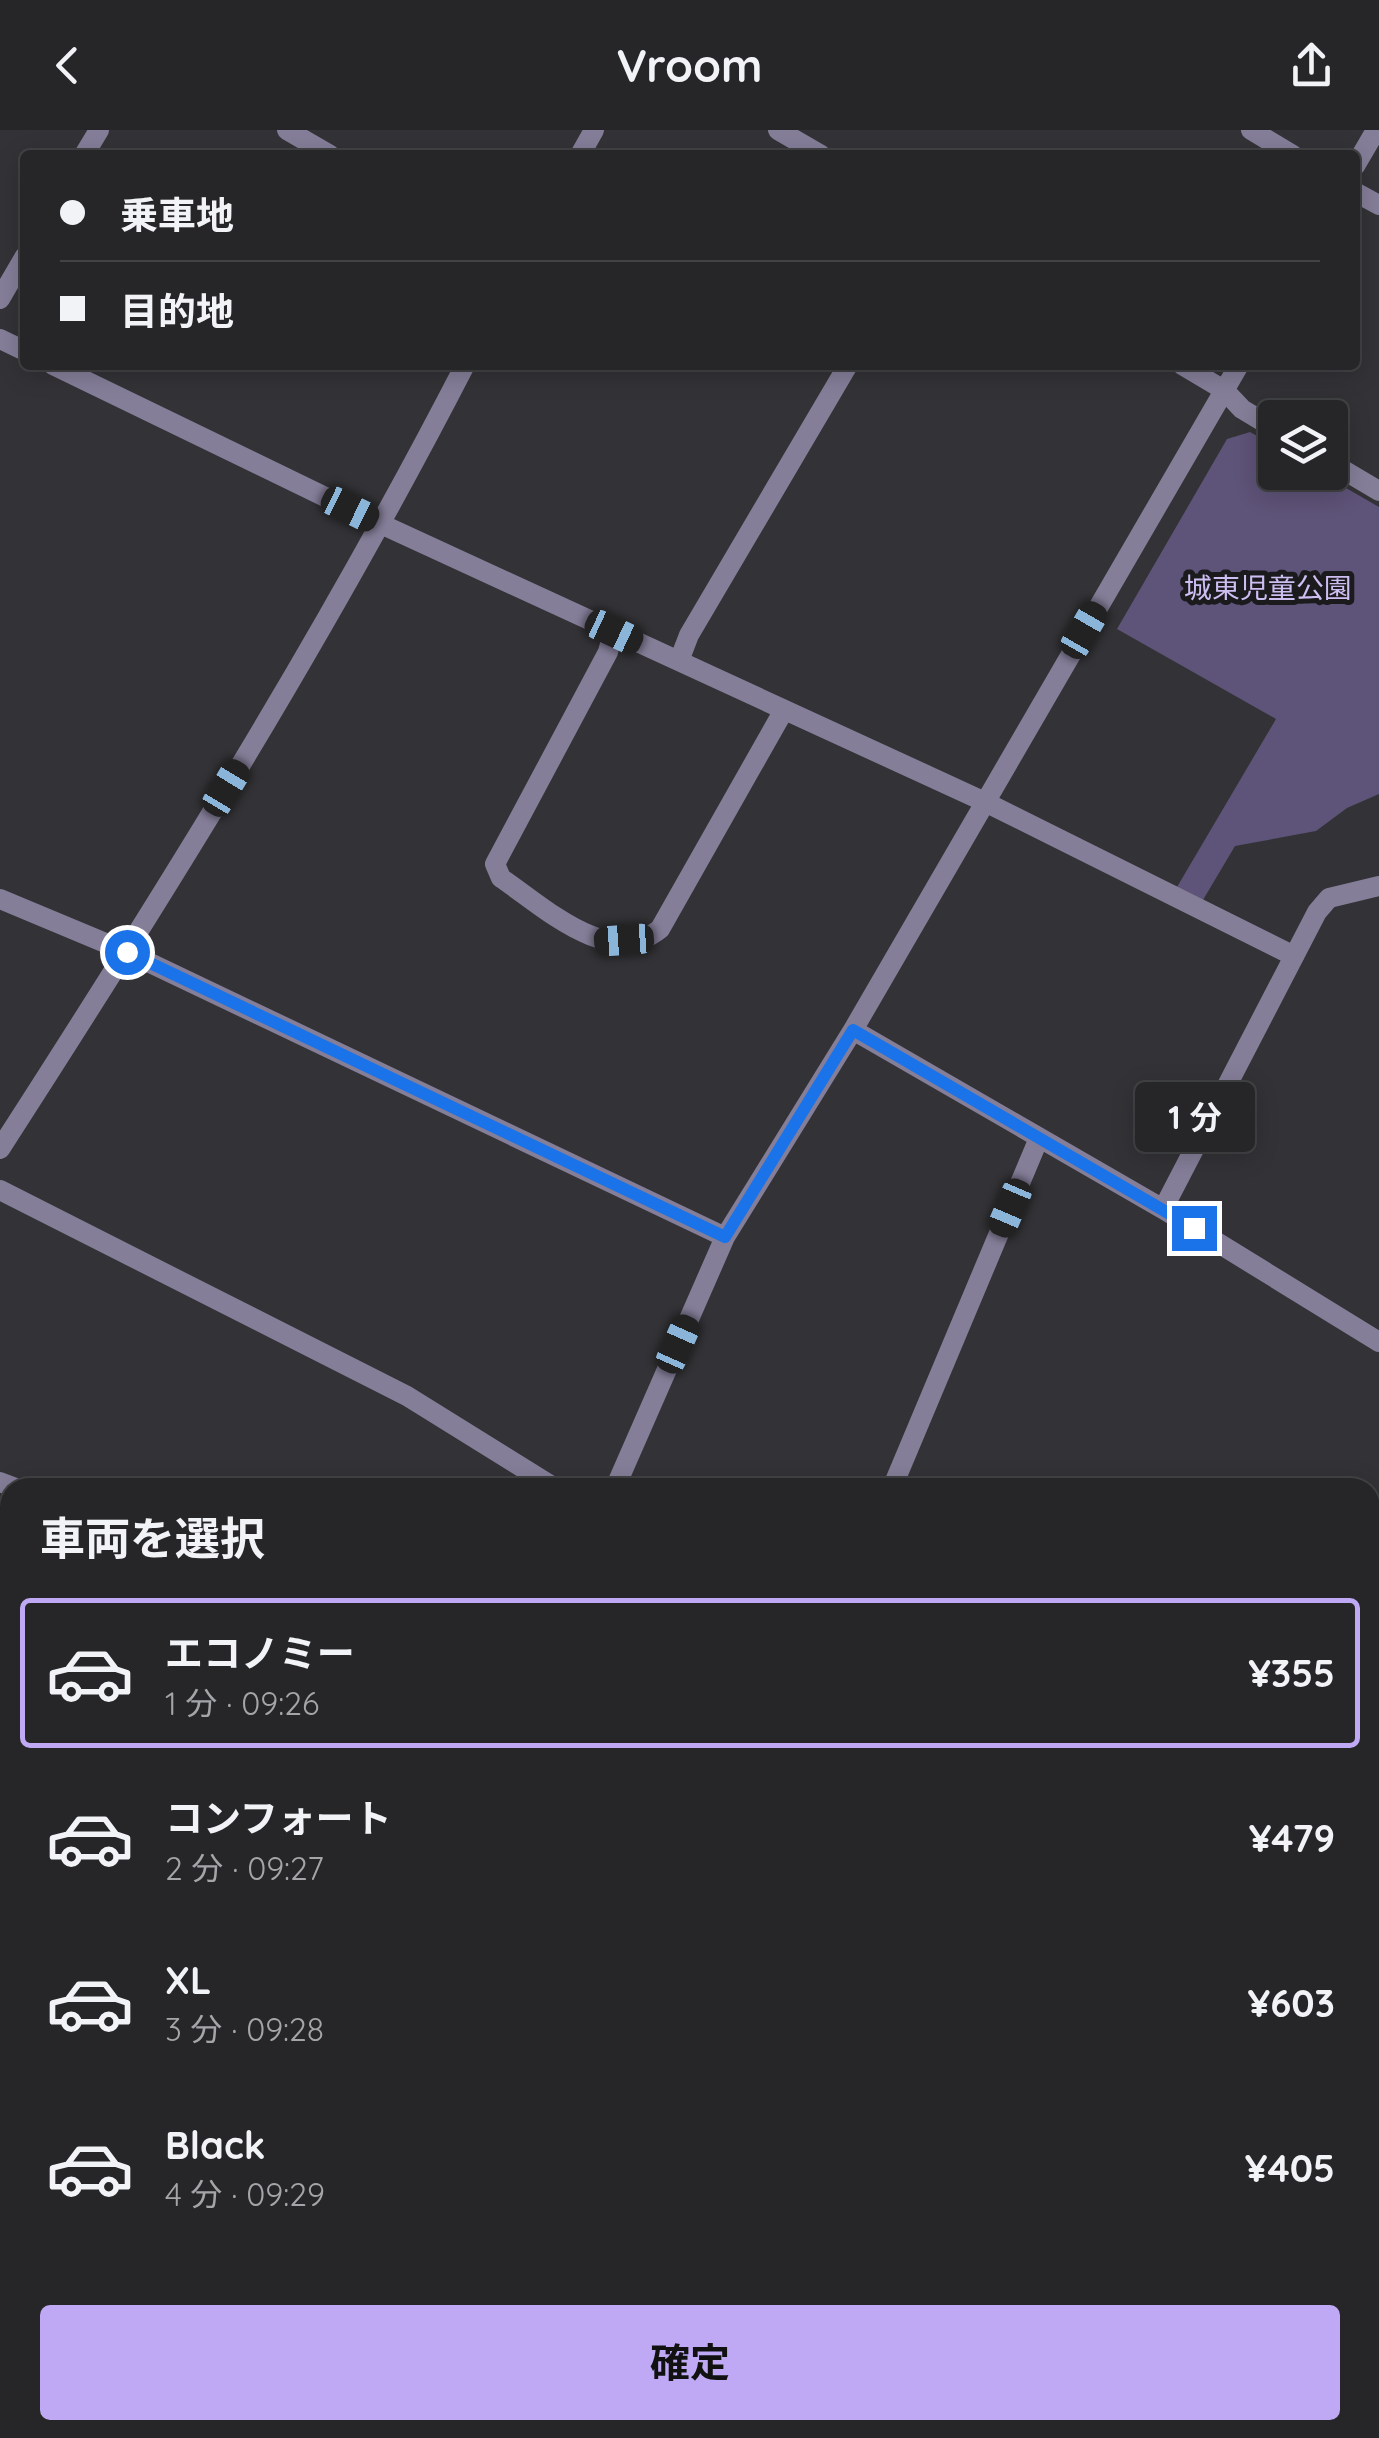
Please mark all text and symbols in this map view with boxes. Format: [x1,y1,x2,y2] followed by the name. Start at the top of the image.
[616,37,763,93] text: Vroom
[40,38,95,93] icon: back
[1284,38,1339,93] icon: share
[120,191,234,239] text: 乗車地
[120,287,234,335] text: 目的地
[1258,400,1348,490] map controls
[1258,400,1348,490] button: layers
[316,482,384,536] car
[1184,570,1352,605] park label: 城東児童公園
[1056,597,1112,663] car
[580,606,648,658] car
[198,755,254,821] car
[593,923,655,957] car
[105,930,150,975] route start
[1134,1083,1254,1153] callout: 1 分
[1168,1097,1222,1137] text: 1 分
[984,1175,1036,1241] car
[1172,1206,1217,1251] route end
[652,1310,704,1378] car
[40,1510,265,1566] text: 車両を選択
[45,1628,135,1718] icon: car
[165,1629,355,1677] text: エコノミー
[1248,1649,1335,1697] text: ¥355
[165,1683,319,1723] text: 1 分 · 09:26
[45,1793,135,1883] icon: car
[165,1794,392,1842] text: コンフォート
[1249,1814,1335,1862] text: ¥479
[165,1848,324,1888] text: 2 分 · 09:27
[165,1956,211,2004] text: XL
[45,1958,135,2048] icon: car
[1248,1979,1335,2027] text: ¥603
[165,2009,324,2049] text: 3 分 · 09:28
[165,2121,265,2169] text: Black
[45,2123,135,2213] icon: car
[1245,2144,1335,2192] text: ¥405
[165,2174,325,2214] text: 4 分 · 09:29
[40,2305,1340,2420] button: 確定

